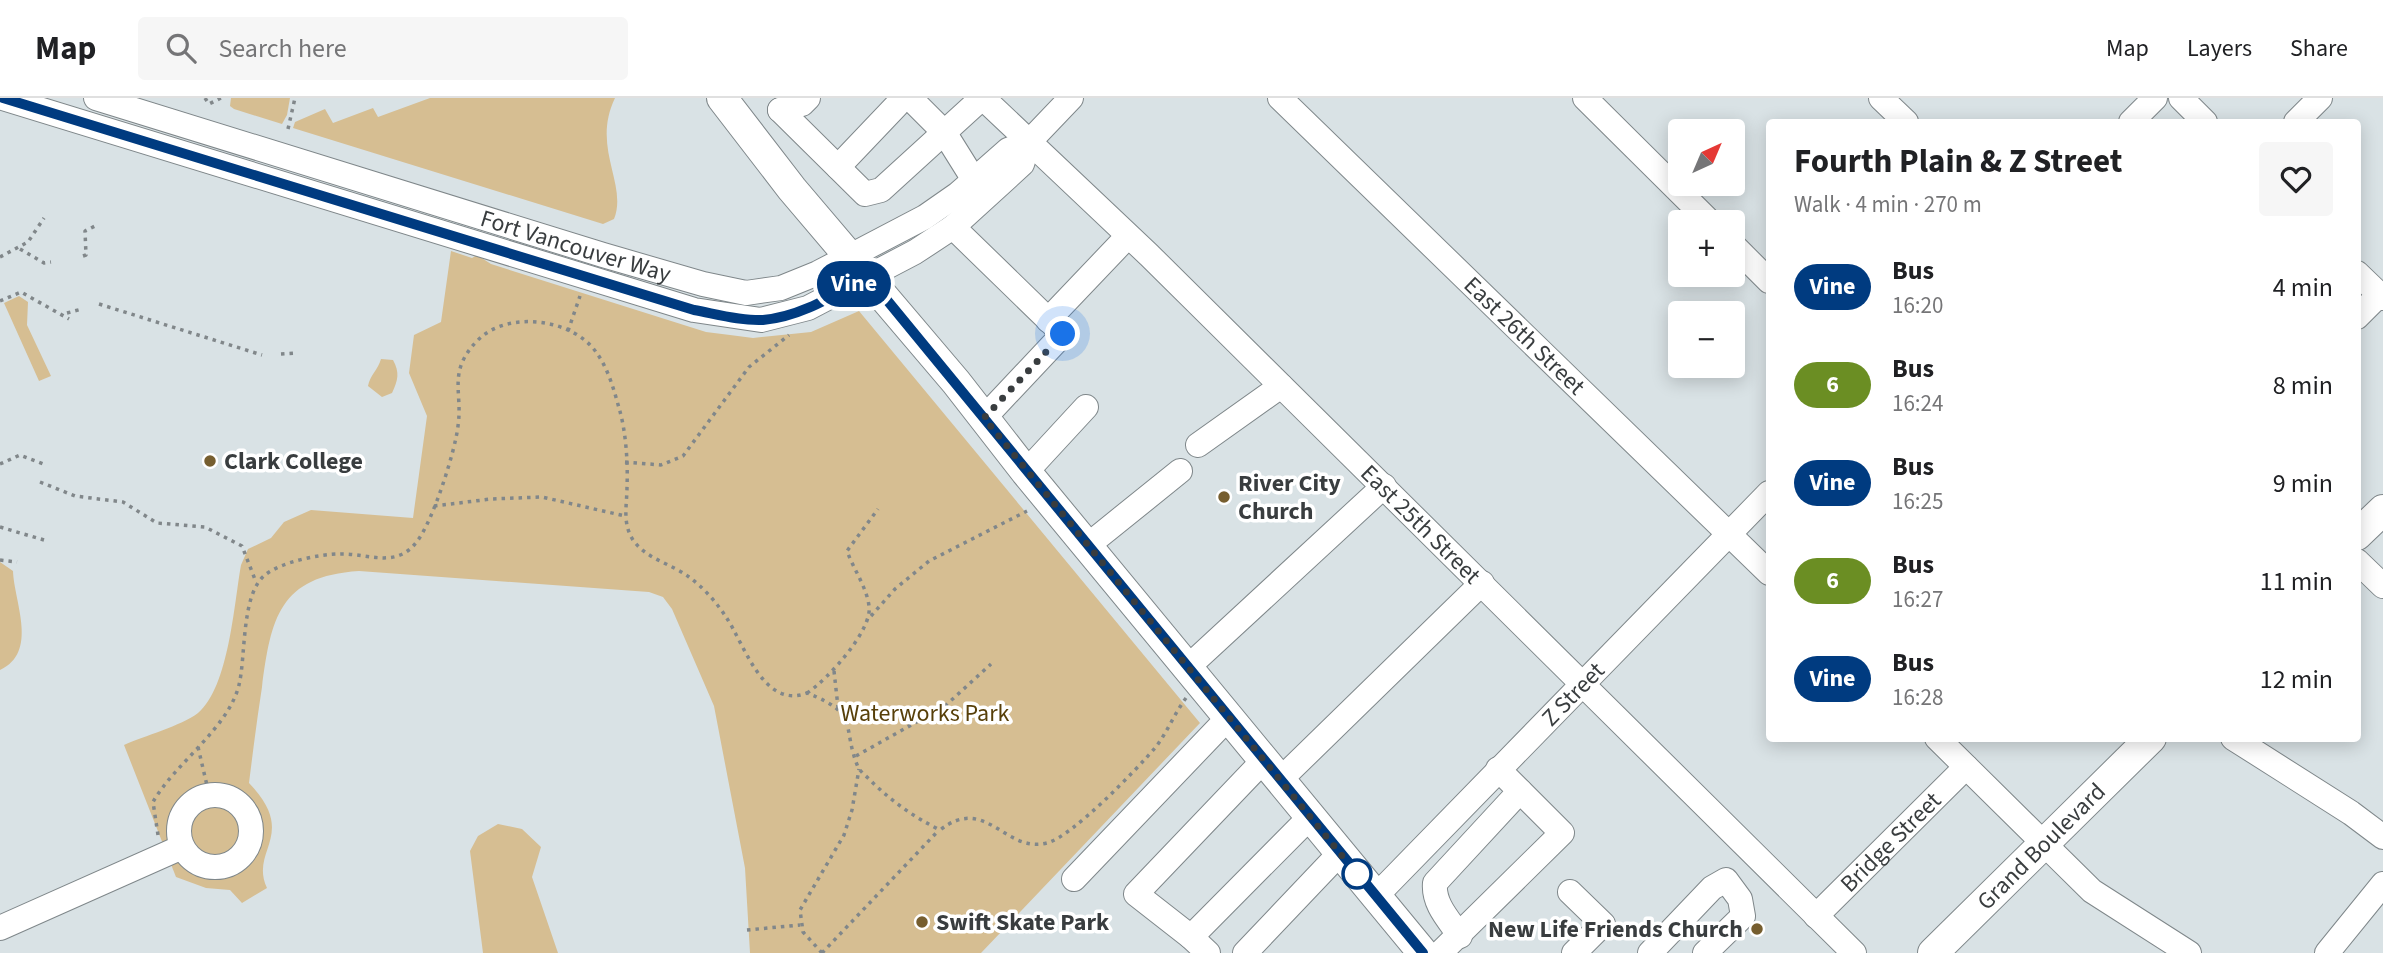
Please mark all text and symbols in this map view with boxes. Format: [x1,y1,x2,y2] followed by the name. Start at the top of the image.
[138,17,628,80] search box
[35,25,96,72] text: Map
[162,29,200,67] icon: search
[218,30,347,67] text: Search here
[2106,31,2149,66] text: Map
[2187,31,2252,66] text: Layers
[2290,31,2348,66] text: Share
[1668,119,1745,196] north arrow
[1668,119,1745,378] map controls
[1794,138,2122,185] text: Fourth Plain & Z Street
[2259,142,2333,216] button: heart
[1794,188,1982,221] text: Walk · 4 min · 270 m
[476,201,675,291] street label: Fort Vancouver Way
[1668,210,1745,287] button: +
[1892,252,1934,289] text: Bus
[805,261,903,307] line badge: Vine
[831,266,877,301] text: Vine
[1456,268,1593,403] street label: East 26th Street
[1809,269,1856,304] text: Vine
[2273,269,2333,306] text: 4 min
[1892,289,1943,322] text: 16:20
[1668,301,1745,378] button: −
[1045,316,1080,351] your location
[1892,350,1934,387] text: Bus
[1826,367,1839,402] text: 6
[2273,367,2333,404] text: 8 min
[1892,387,1943,420] text: 16:24
[224,444,363,479] place label: Clark College
[1892,448,1934,485] text: Bus
[202,453,218,469] marker: Clark College
[1353,456,1489,592] street label: East 25th Street
[1809,465,1856,500] text: Vine
[2273,465,2333,502] text: 9 min
[1238,466,1341,529] place label: River City Church
[1892,485,1943,518] text: 16:25
[1216,489,1232,505] marker: River City Church
[1892,546,1934,583] text: Bus
[1826,563,1839,598] text: 6
[2260,563,2333,600] text: 11 min
[1892,583,1943,616] text: 16:27
[1892,644,1934,681] text: Bus
[1533,654,1613,734] street label: Z Street
[1809,661,1856,696] text: Vine
[2260,661,2333,698] text: 12 min
[1892,681,1943,714] text: 16:28
[841,696,1010,731] park label: Waterworks Park
[1969,775,2114,918] street label: Grand Boulevard
[1832,784,1949,900] street label: Bridge Street
[1342,859,1372,889] unlabelled marker
[936,905,1110,940] place label: Swift Skate Park
[1488,912,1743,947] place label: New Life Friends Church
[914,914,930,930] marker: Swift Skate Park
[1749,921,1765,937] marker: New Life Friends Church

